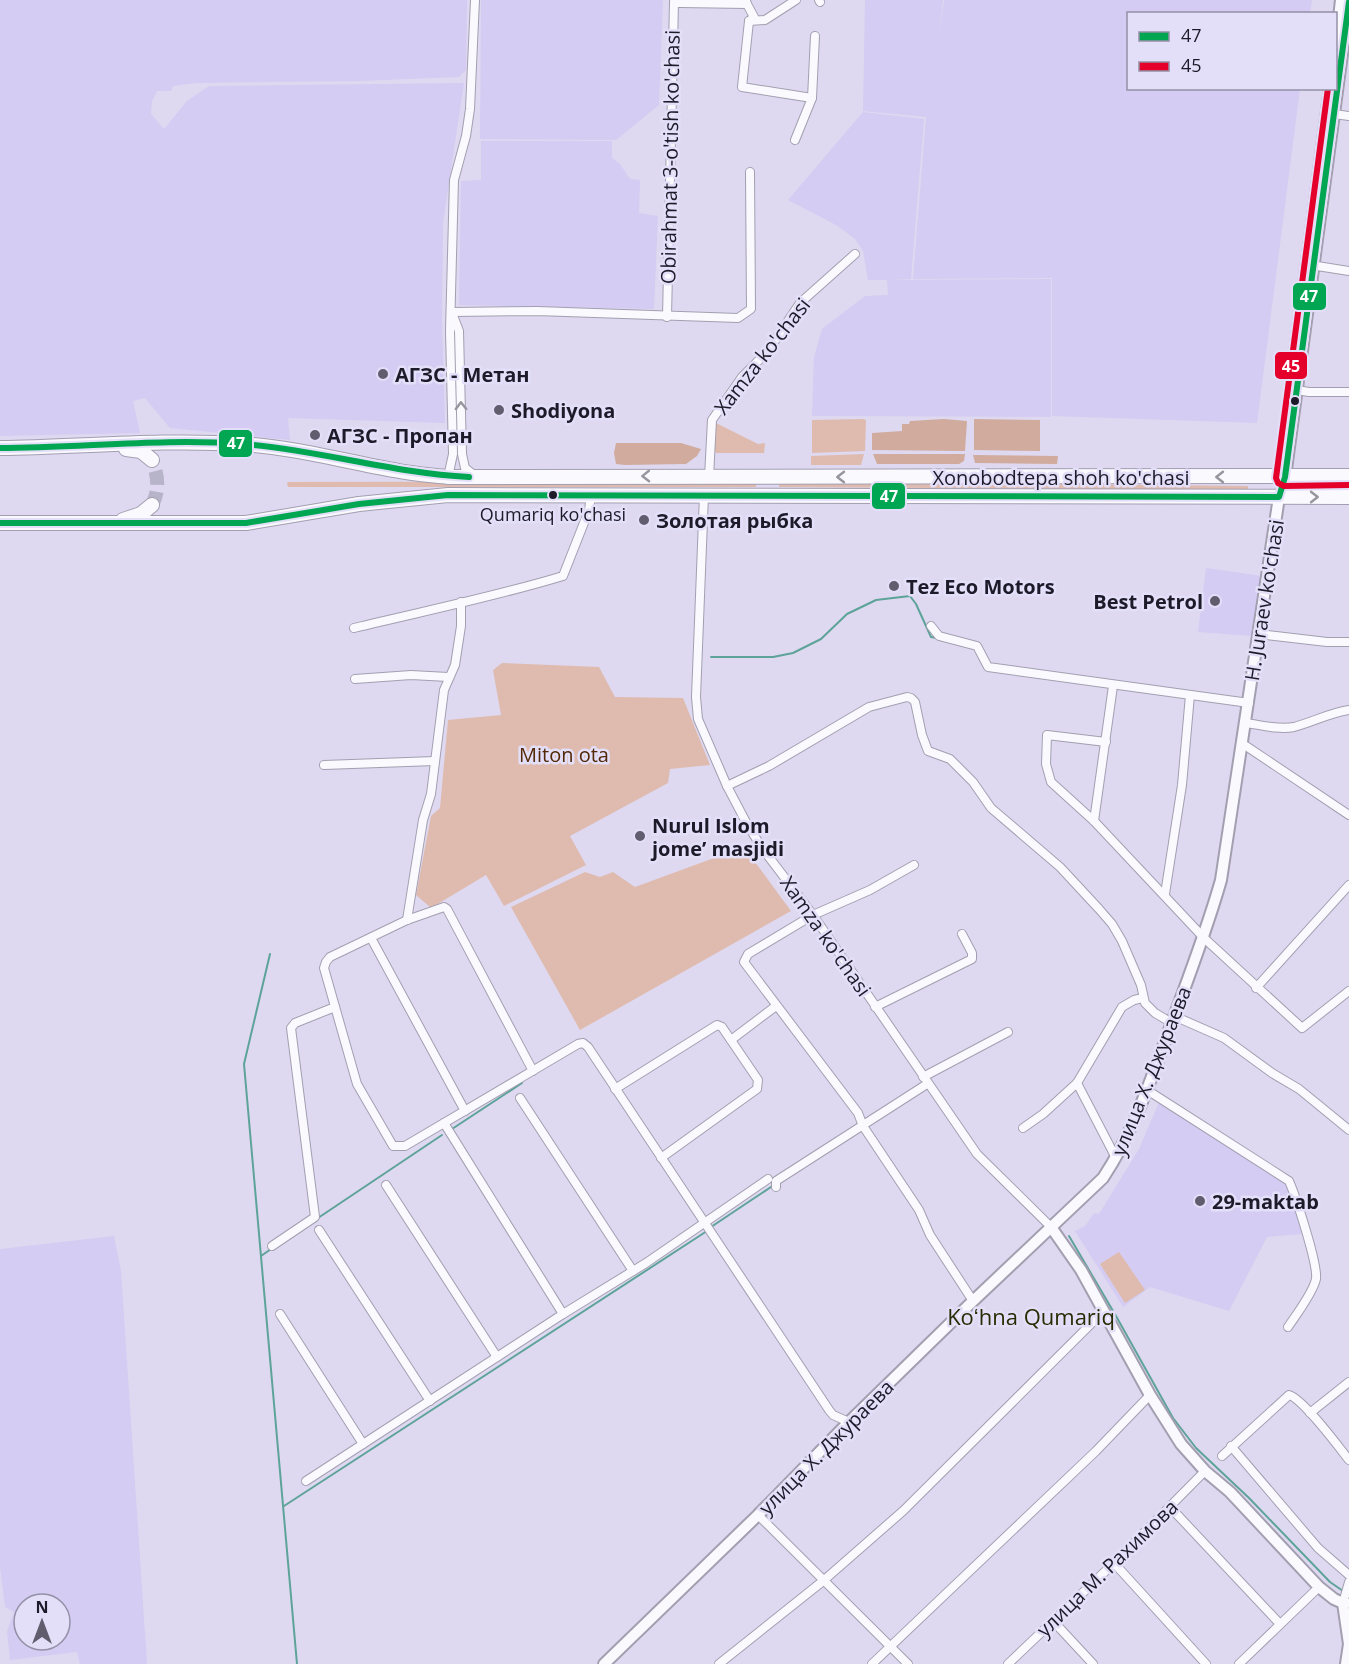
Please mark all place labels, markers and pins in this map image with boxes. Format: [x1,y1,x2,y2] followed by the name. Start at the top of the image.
[395,361,530,388] place label: АГЗС - Метан
[376,367,390,381] marker: АГЗС - Метан
[1289,395,1301,407] unlabelled marker
[511,397,615,424] place label: Shodiyona
[492,403,506,417] marker: Shodiyona
[327,422,473,449] place label: АГЗС - Пропан
[308,428,322,442] marker: АГЗС - Пропан
[547,489,559,501] marker: Qumariq ko'chasi
[480,502,626,526] place label: Qumariq ko'chasi
[656,507,813,534] place label: Золотая рыбка
[637,513,651,527] marker: Золотая рыбка
[906,573,1055,600] place label: Tez Eco Motors
[887,579,901,593] marker: Tez Eco Motors
[1093,588,1203,615] place label: Best Petrol
[1208,594,1222,608] marker: Best Petrol
[650,812,784,862] place label: Nurul Islom jome’ masjidi
[633,829,647,843] marker: Nurul Islom jome’ masjidi
[1212,1188,1319,1215] place label: 29-maktab
[1193,1194,1207,1208] marker: 29-maktab

